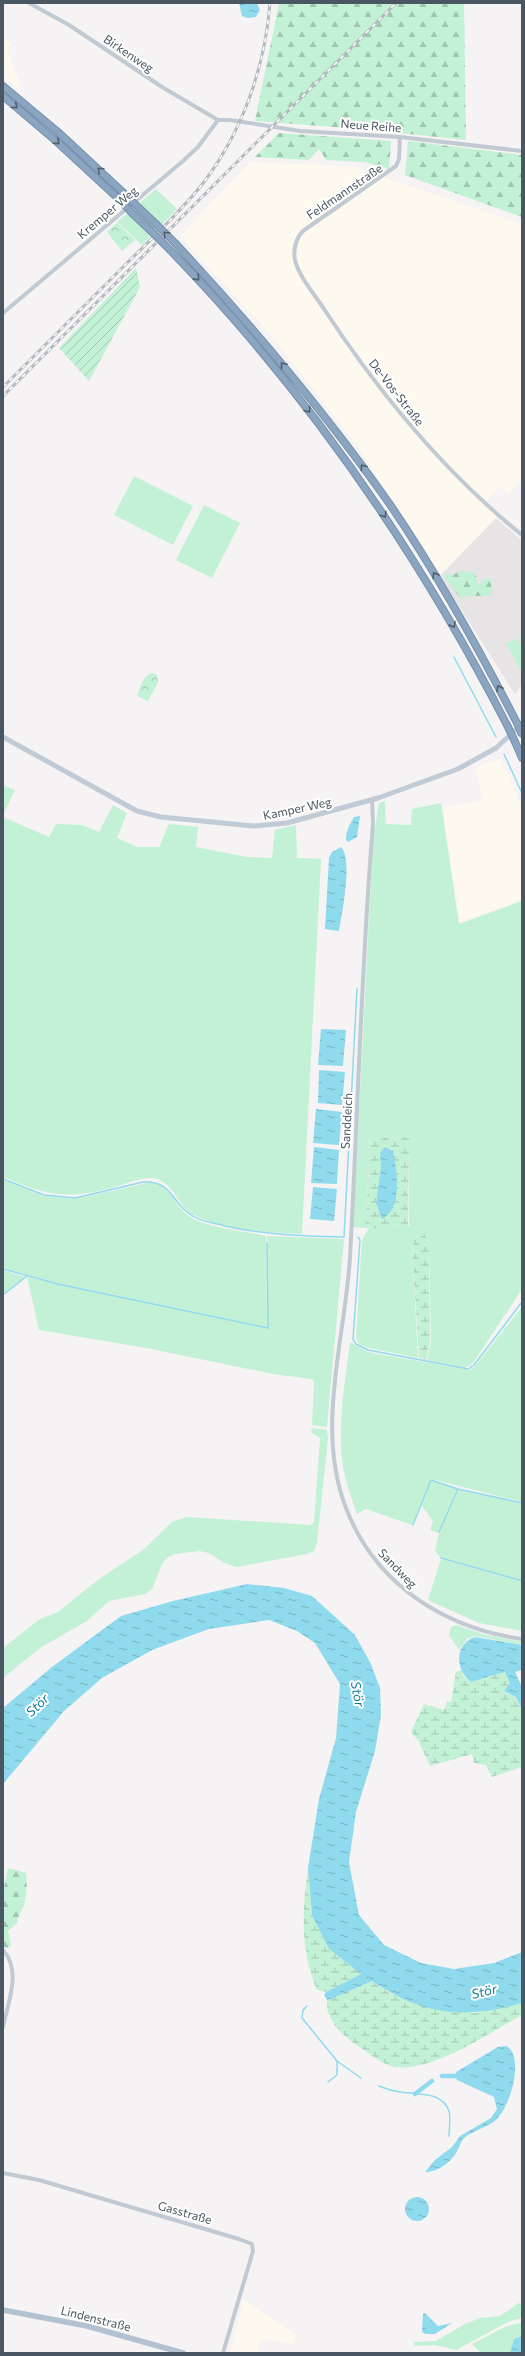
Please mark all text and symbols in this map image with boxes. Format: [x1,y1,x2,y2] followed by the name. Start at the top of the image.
[101,31,157,75] street label: Birkenweg
[11,102,18,109] one-way arrow
[340,116,402,134] street label: Neue Reihe
[52,137,60,145] one-way arrow
[303,161,385,221] street label: Feldmannstraße
[97,168,104,175] one-way arrow
[74,182,140,241] street label: Kremper Weg
[163,231,171,239] one-way arrow
[192,274,199,281] one-way arrow
[367,356,427,428] street label: De-Vos-Straße
[280,362,287,369] one-way arrow
[304,405,311,412] one-way arrow
[360,464,368,471] one-way arrow
[379,511,387,518] one-way arrow
[432,572,440,579] one-way arrow
[448,621,455,628] one-way arrow
[496,685,504,693] one-way arrow
[262,794,333,822] street label: Kamper Weg
[338,1093,354,1149] street label: Sanddeich
[376,1545,421,1591] street label: Sandweg
[348,1680,368,1709] water label: Stör
[22,1690,52,1720] water label: Stör
[470,1980,499,2002] water label: Stör
[156,2198,214,2226] street label: Gasstraße
[59,2303,133,2333] street label: Lindenstraße

